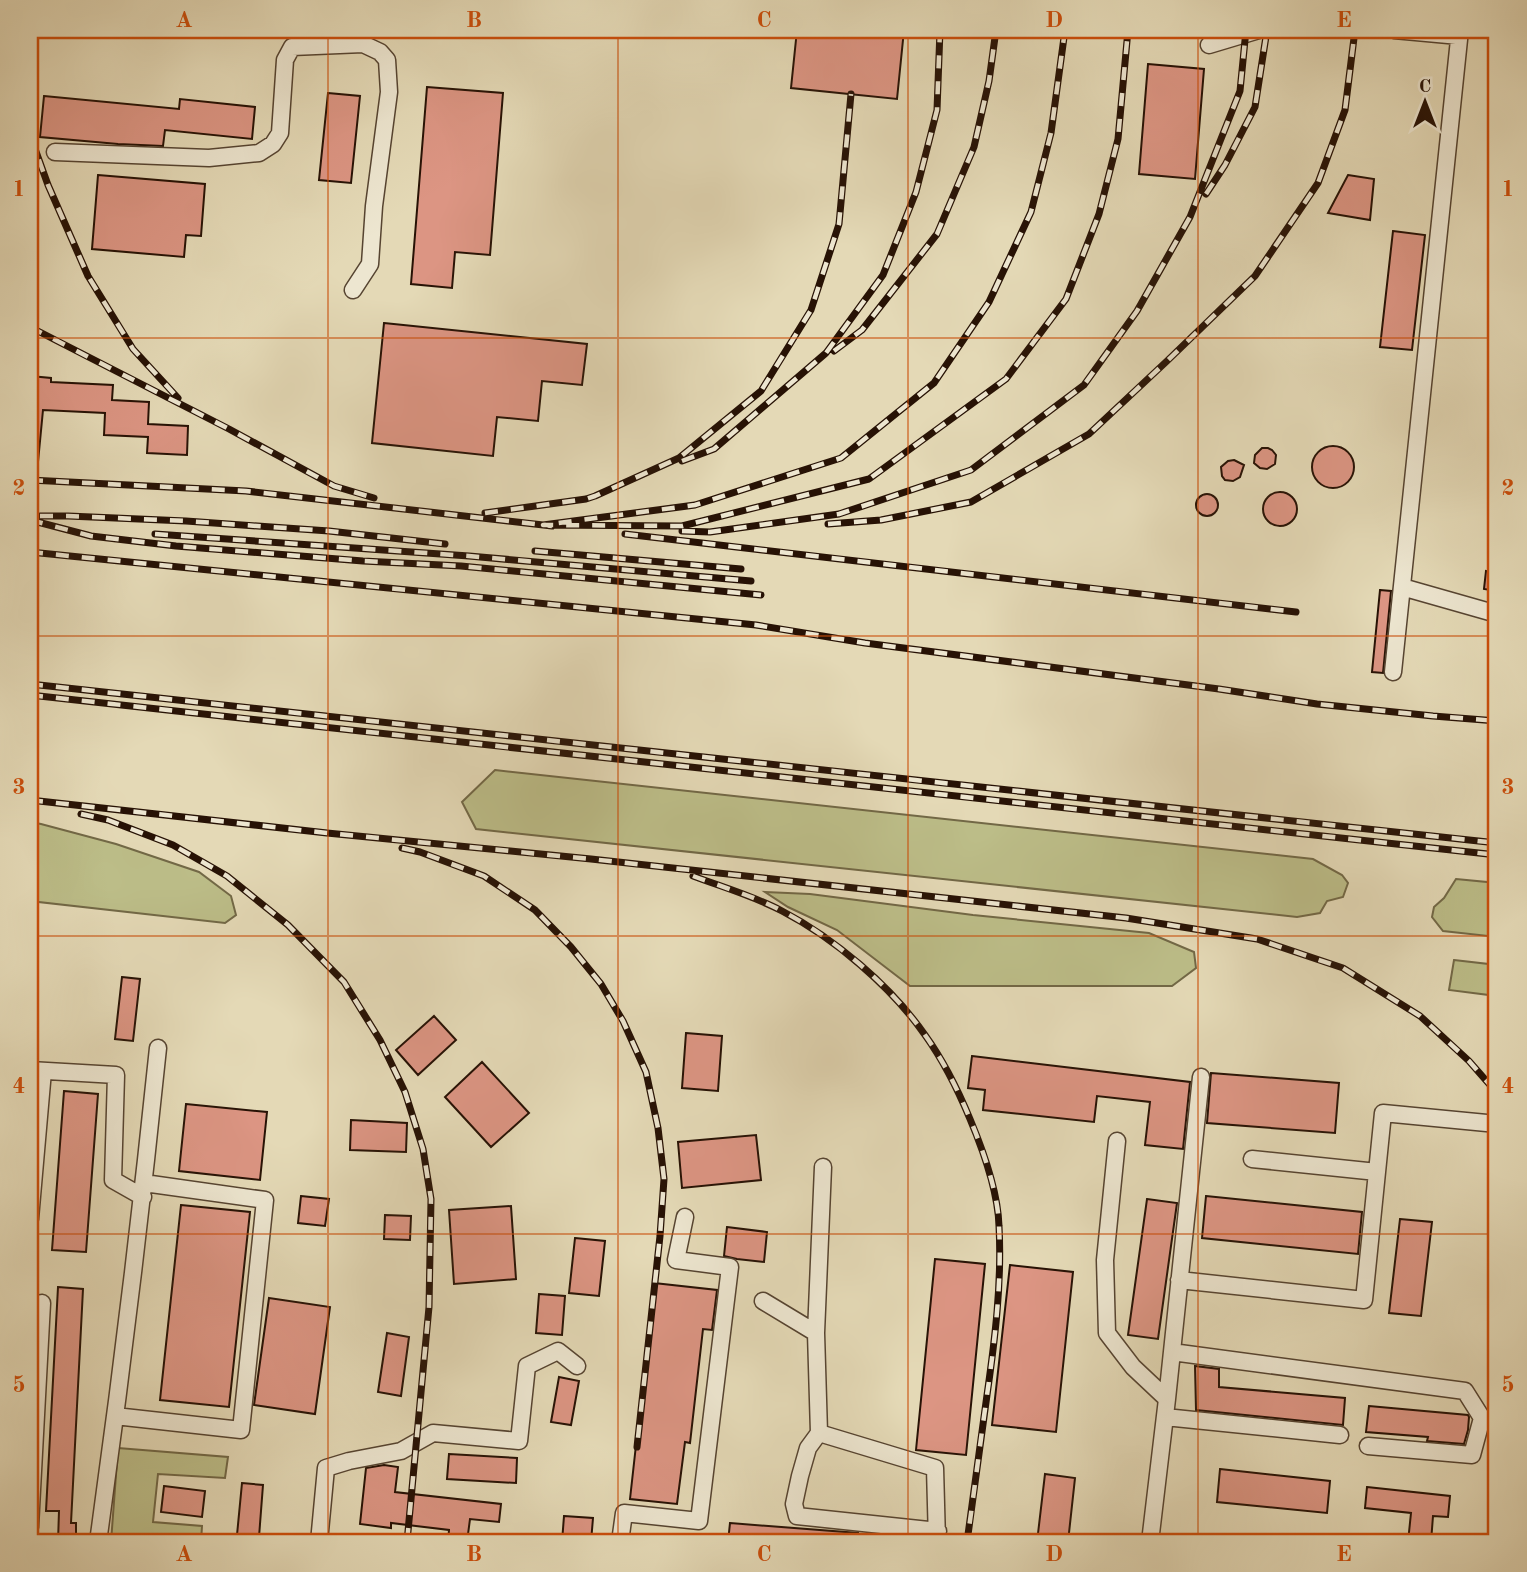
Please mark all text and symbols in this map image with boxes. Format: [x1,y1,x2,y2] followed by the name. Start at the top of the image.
[175,9,193,32] text: A
[466,9,482,32] text: B
[756,9,772,32] text: C
[1045,9,1063,32] text: D
[1336,9,1352,32] text: E
[1390,66,1460,136] north arrow
[1419,78,1431,97] text: С
[12,178,26,201] text: 1
[1501,178,1515,201] text: 1
[12,477,26,500] text: 2
[1501,477,1515,500] text: 2
[12,776,26,799] text: 3
[1501,776,1515,799] text: 3
[12,1075,26,1098] text: 4
[1501,1075,1515,1098] text: 4
[12,1374,26,1397] text: 5
[1501,1374,1515,1397] text: 5
[175,1543,193,1566] text: A
[466,1543,482,1566] text: B
[756,1543,772,1566] text: C
[1045,1543,1063,1566] text: D
[1336,1543,1352,1566] text: E

